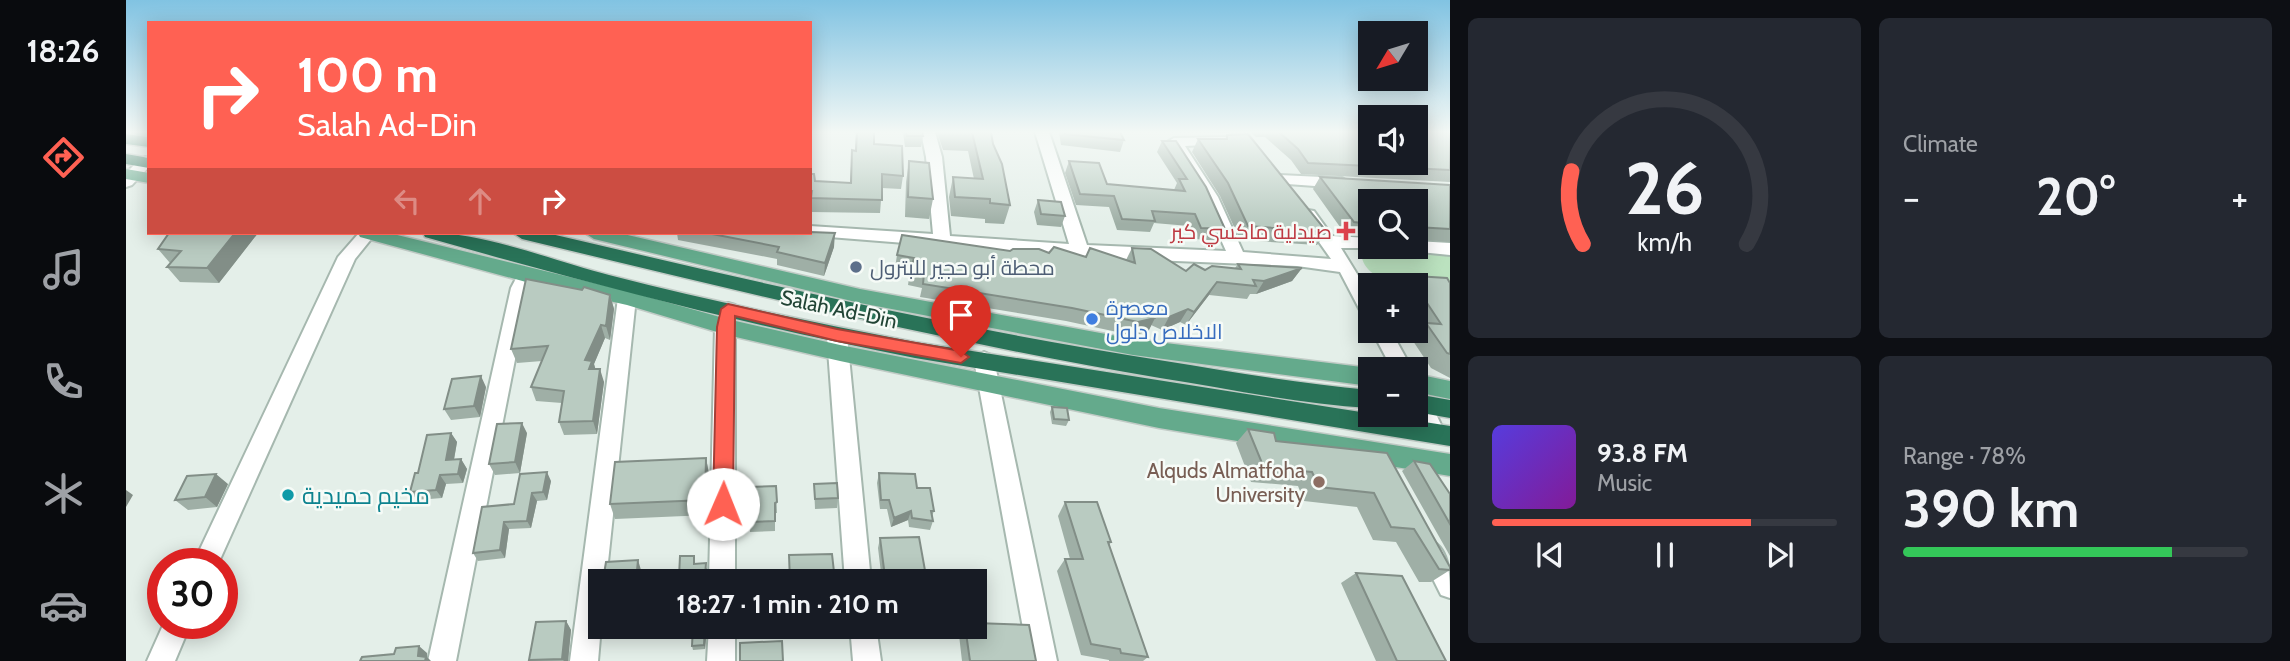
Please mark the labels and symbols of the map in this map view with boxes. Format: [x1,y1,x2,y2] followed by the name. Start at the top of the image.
[1358,21,1428,91] north arrow
[1170,219,1332,247] place label: صيدلية ماكسي كير
[1338,223,1354,239] marker: صيدلية ماكسي كير
[870,255,1055,281] place label: محطة أبو حجير للبترول
[848,259,864,275] marker: محطة أبو حجير للبترول
[779,284,899,334] street label: Salah Ad-Din
[931,285,991,357] pin
[1106,295,1223,345] place label: معصرة الاخلاص دلول
[1084,311,1100,327] marker: معصرة الاخلاص دلول
[1147,458,1305,507] place label: Alquds Almatfoha University
[686,467,760,541] position arrow
[1311,474,1327,490] marker: Alquds Almatfoha University
[302,481,430,512] place label: مخيم حميدية
[280,487,296,503] marker: مخيم حميدية
[147,548,238,639] speed limit sign: 30

